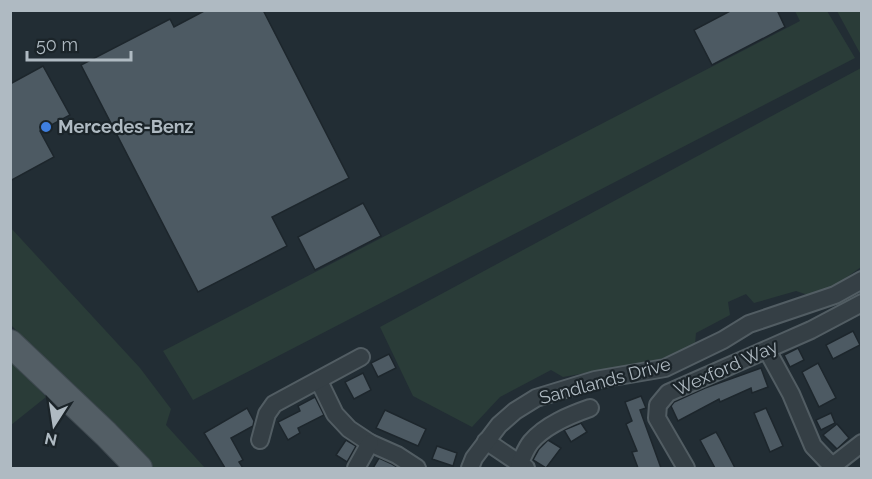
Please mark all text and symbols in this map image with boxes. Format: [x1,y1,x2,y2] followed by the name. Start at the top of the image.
[27,24,130,62] scale bar
[36,34,78,55] text: 50 m
[58,116,194,137] place label: Mercedes-Benz
[39,120,53,134] marker: Mercedes-Benz
[671,335,781,400] street label: Wexford Way
[537,353,673,408] street label: Sandlands Drive
[24,395,84,455] north arrow
[43,429,59,450] text: N

